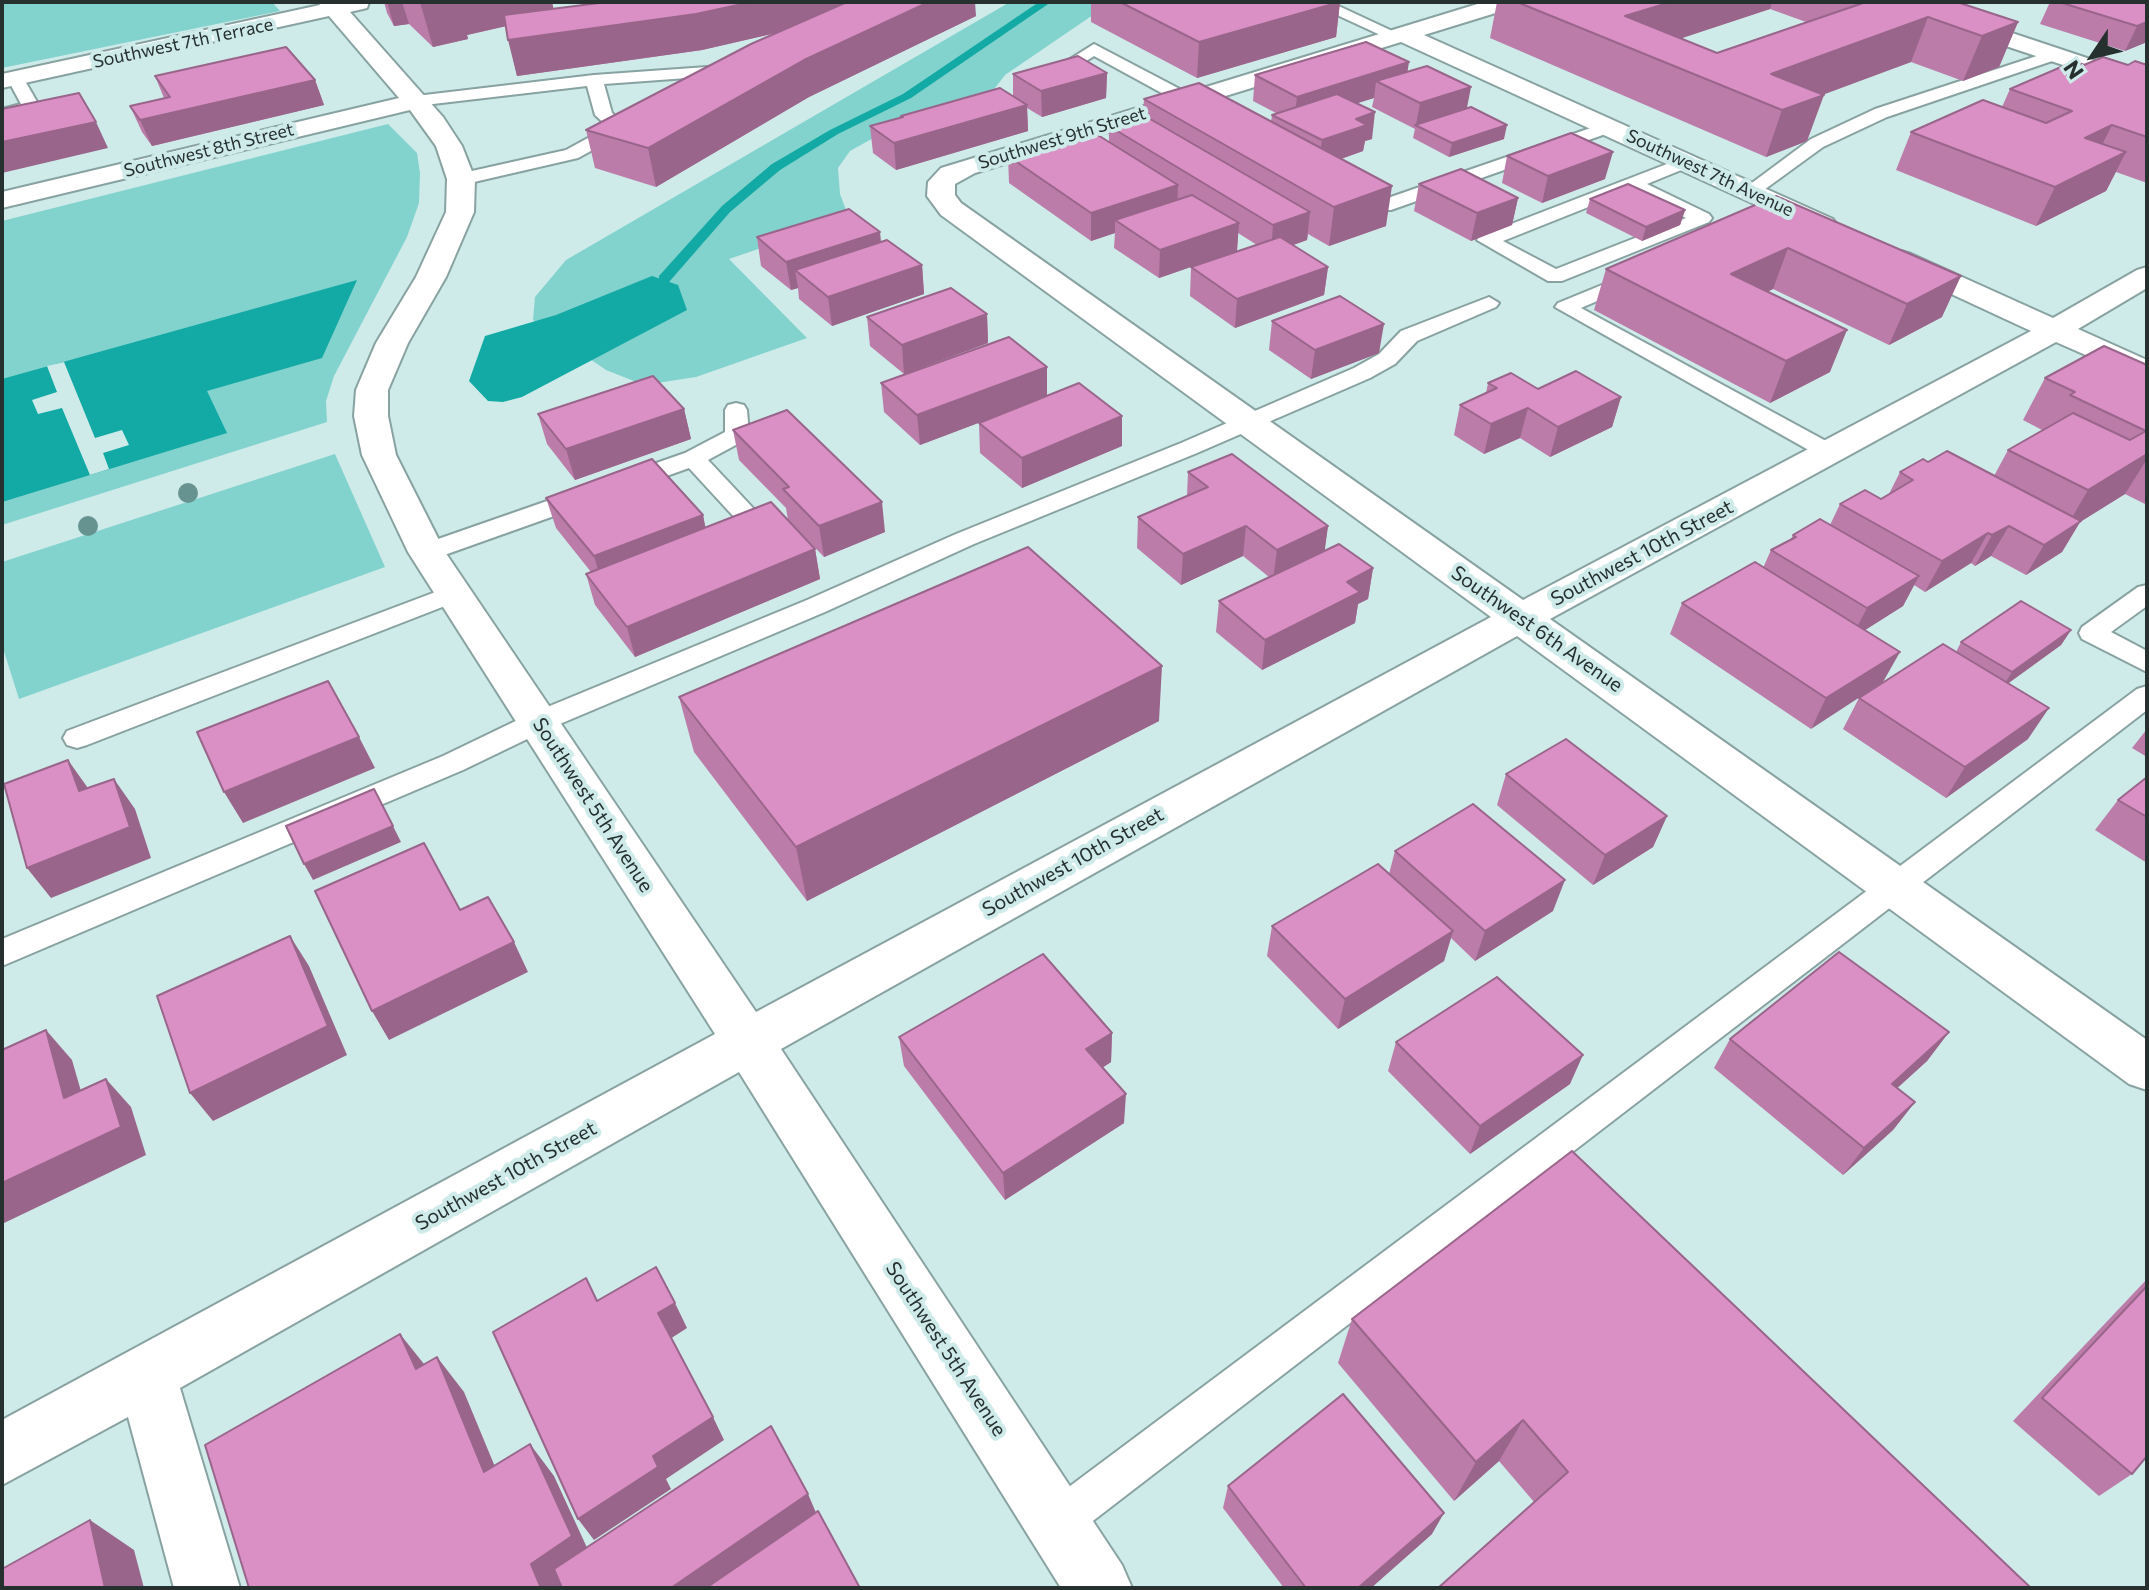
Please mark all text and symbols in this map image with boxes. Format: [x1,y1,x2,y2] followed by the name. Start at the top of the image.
[91,13,275,73] street label: Southwest 7th Terrace
[2053,16,2133,96] north arrow
[2057,56,2089,85] text: N
[975,102,1149,174] street label: Southwest 9th Street
[122,118,296,182] street label: Southwest 8th Street
[1623,125,1797,221] street label: Southwest 7th Avenue
[1547,495,1737,611] street label: Southwest 10th Street
[1447,561,1627,697] street label: Southwest 6th Avenue
[528,713,658,897] street label: Southwest 5th Avenue
[978,802,1168,922] street label: Southwest 10th Street
[411,1116,601,1236] street label: Southwest 10th Street
[881,1257,1011,1441] street label: Southwest 5th Avenue

